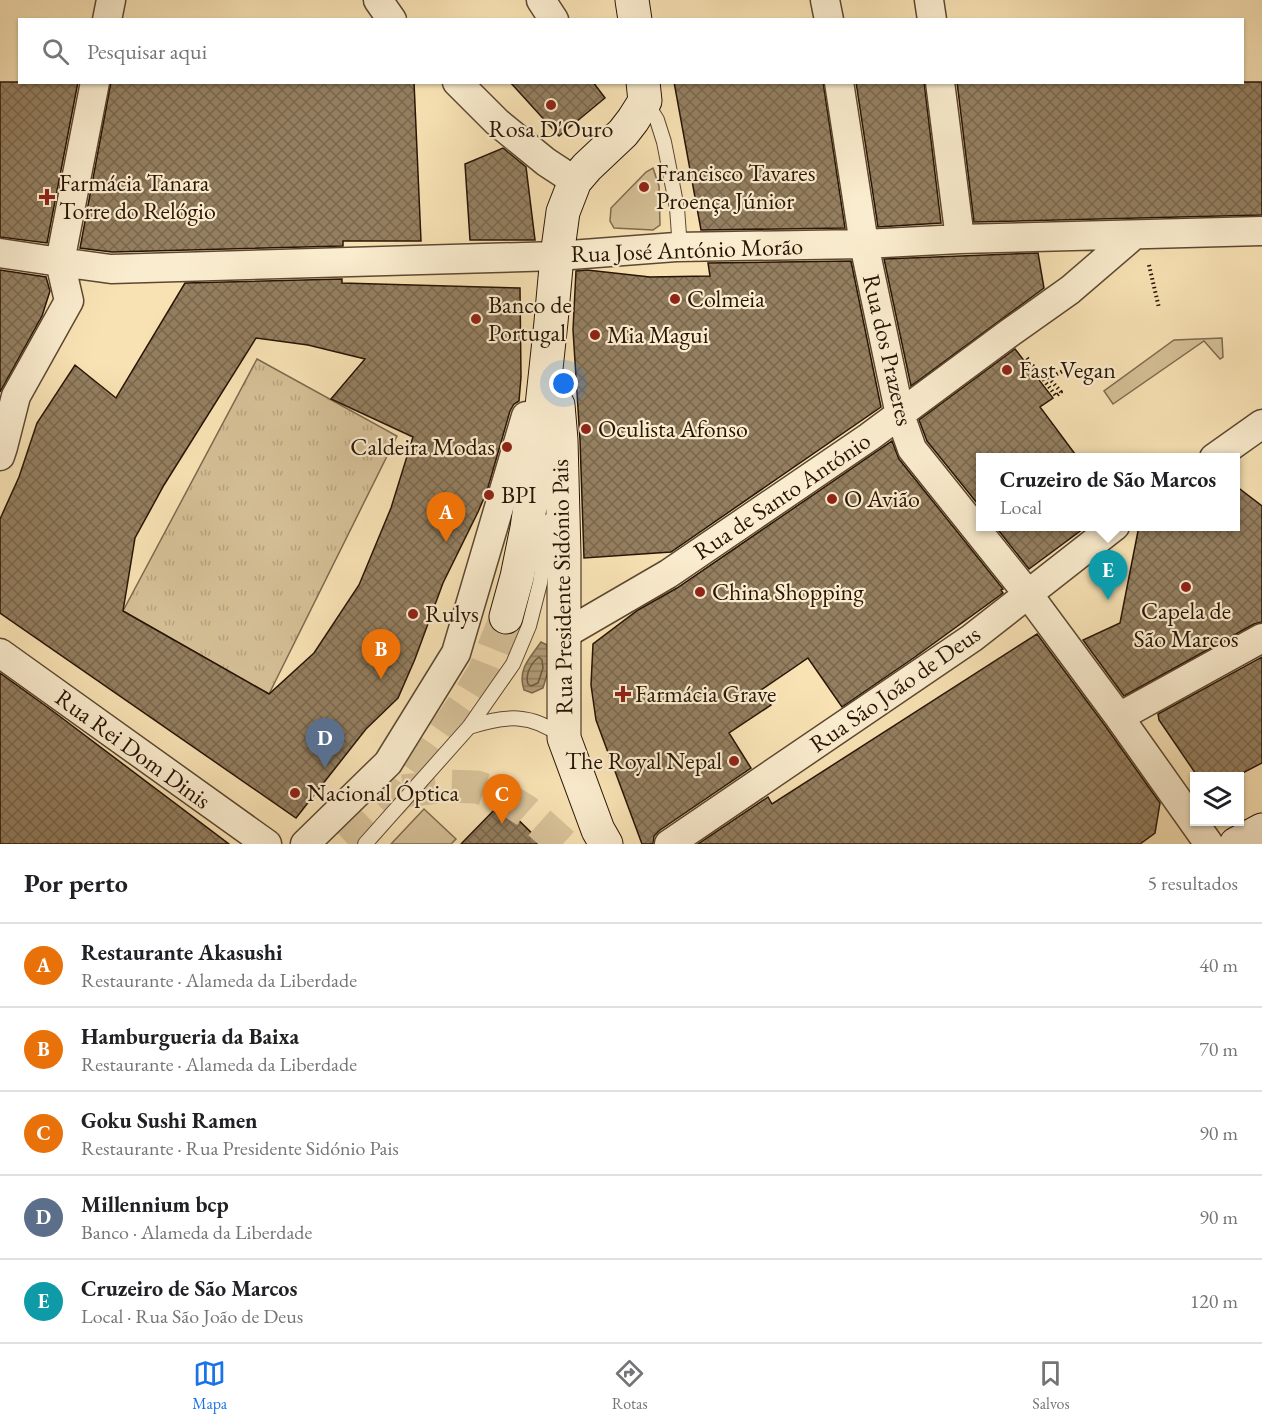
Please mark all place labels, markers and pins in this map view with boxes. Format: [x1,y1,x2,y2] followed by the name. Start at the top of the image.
[544,98,558,112] marker: Rosa D'Ouro
[489,113,614,144] place label: Rosa D'Ouro
[656,157,815,216] place label: Francisco Tavares Proença Júnior
[59,167,216,226] place label: Farmácia Tanara Torre do Relógio
[637,180,651,194] marker: Francisco Tavares Proença Júnior
[40,190,54,204] marker: Farmácia Tanara Torre do Relógio
[687,283,765,314] place label: Colmeia
[488,289,572,348] place label: Banco de Portugal
[668,292,682,306] marker: Colmeia
[469,312,483,326] marker: Banco de Portugal
[607,319,709,350] place label: Mia Magui
[588,328,602,342] marker: Mia Magui
[1019,354,1116,385] place label: Fast Vegan
[1000,363,1014,377] marker: Fast Vegan
[598,413,748,444] place label: Oculista Afonso
[579,422,593,436] marker: Oculista Afonso
[350,431,495,462] place label: Caldeira Modas
[500,440,514,454] marker: Caldeira Modas
[501,479,537,510] place label: BPI
[844,483,920,514] place label: O Avião
[482,488,496,502] marker: BPI
[426,492,466,542] pin: A
[825,492,839,506] marker: O Avião
[1088,550,1128,600] pin: E
[712,576,864,607] place label: China Shopping
[1179,580,1193,594] marker: Capela de São Marcos
[693,585,707,599] marker: China Shopping
[1133,595,1239,654] place label: Capela de São Marcos
[425,598,479,629] place label: Rulys
[406,607,420,621] marker: Rulys
[362,630,400,679] pin: B
[635,678,776,709] place label: Farmácia Grave
[616,687,630,701] marker: Farmácia Grave
[306,718,344,768] pin: D
[565,745,722,776] place label: The Royal Nepal
[727,754,741,768] marker: The Royal Nepal
[482,774,522,824] pin: C
[307,777,460,808] place label: Nacional Óptica
[288,786,302,800] marker: Nacional Óptica

